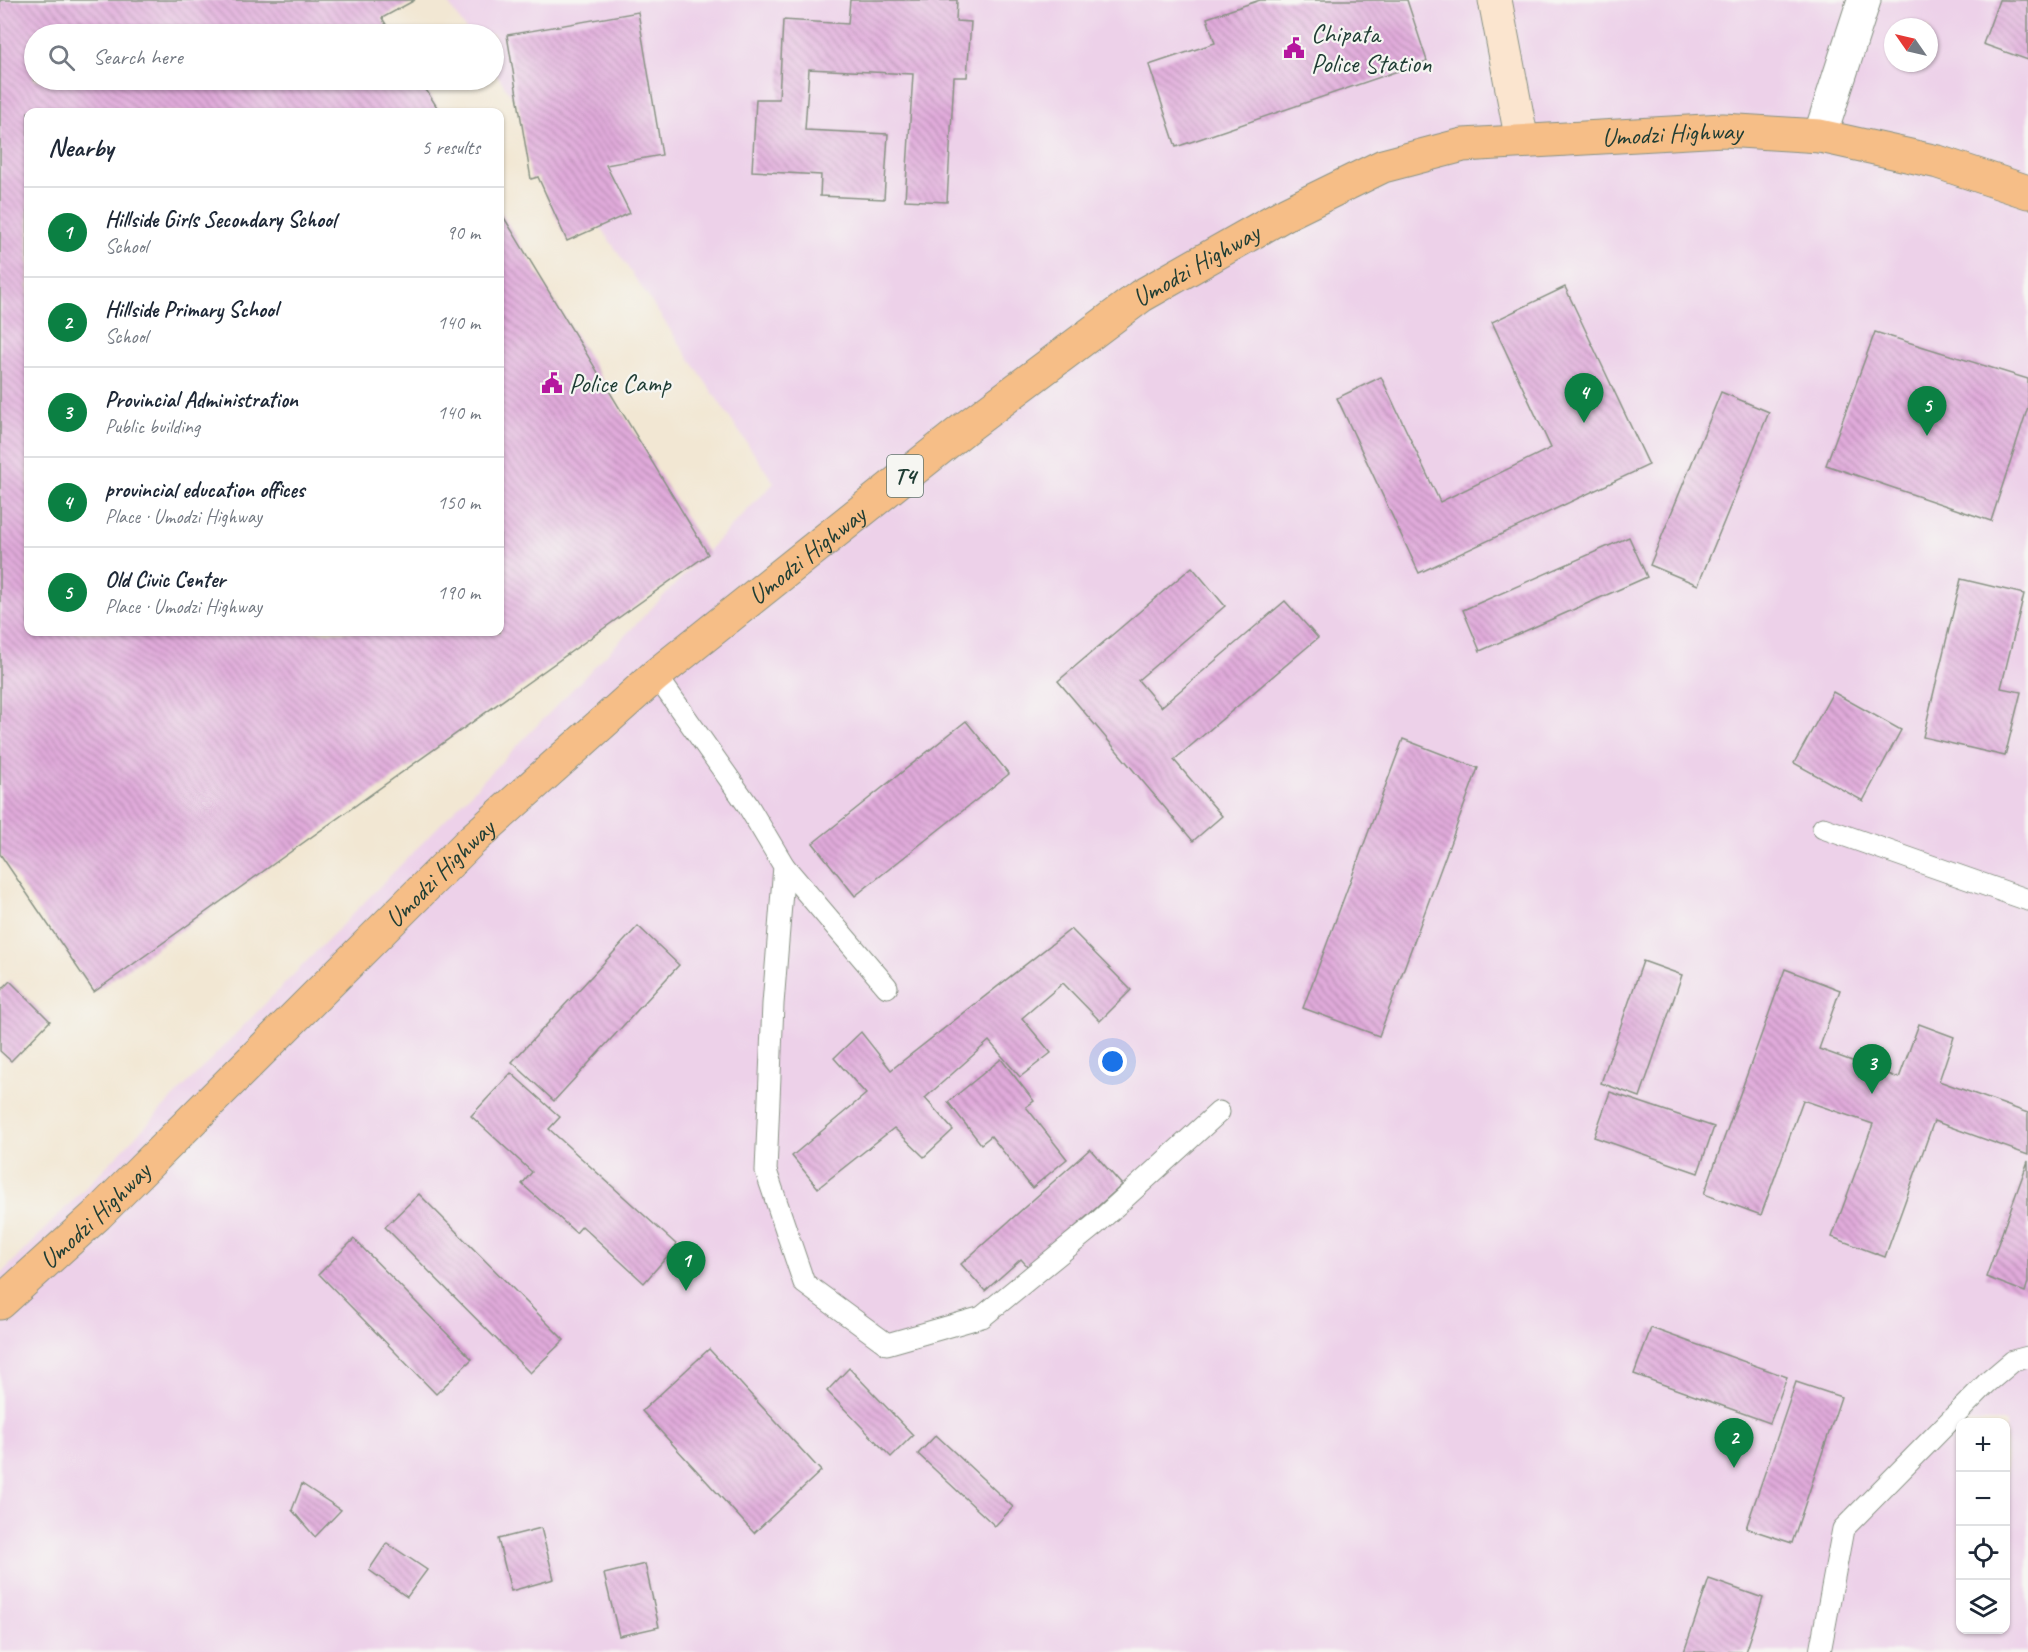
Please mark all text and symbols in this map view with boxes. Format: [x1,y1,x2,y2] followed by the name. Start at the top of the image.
[1311,17,1432,80] place label: Chipata Police Station
[1884,18,1938,72] north arrow
[24,24,504,90] search box
[1282,36,1306,60] public building icon: Chipata Police Station
[45,41,78,74] icon: search
[93,43,183,71] text: Search here
[1601,114,1746,154] street label: Umodzi Highway
[48,131,113,164] text: Nearby
[421,135,480,160] text: 5 results
[105,206,336,234] text: Hillside Girls Secondary School
[1125,215,1267,314] street label: Umodzi Highway
[63,220,72,245] text: 1
[446,220,480,245] text: 90 m
[105,234,148,259] text: School
[105,296,278,324] text: Hillside Primary School
[63,310,72,335] text: 2
[437,310,480,335] text: 140 m
[105,324,148,349] text: School
[569,367,672,400] place label: Police Camp
[540,371,564,395] public building icon: Police Camp
[1564,374,1604,423] pin: 4
[105,386,298,414] text: Provincial Administration
[1908,386,1946,436] pin: 5
[63,400,72,425] text: 3
[437,400,480,425] text: 140 m
[105,414,200,439] text: Public building
[887,455,923,497] road number: T4
[105,476,305,504] text: provincial education offices
[63,490,72,515] text: 4
[437,490,480,515] text: 150 m
[741,497,874,612] street label: Umodzi Highway
[105,504,262,529] text: Place · Umodzi Highway
[105,566,225,594] text: Old Civic Center
[63,580,72,605] text: 5
[437,580,480,605] text: 190 m
[105,594,262,619] text: Place · Umodzi Highway
[378,811,503,935] street label: Umodzi Highway
[1852,1044,1892,1094] pin: 3
[1098,1047,1127,1076] your location
[33,1154,159,1276] street label: Umodzi Highway
[666,1242,706,1291] pin: 1
[1714,1418,1754,1468] pin: 2
[1956,1418,2010,1634] map controls
[1956,1418,2010,1472] button: +
[1956,1472,2010,1526] button: −
[1956,1526,2010,1580] button: locate
[1956,1580,2010,1634] button: layers

